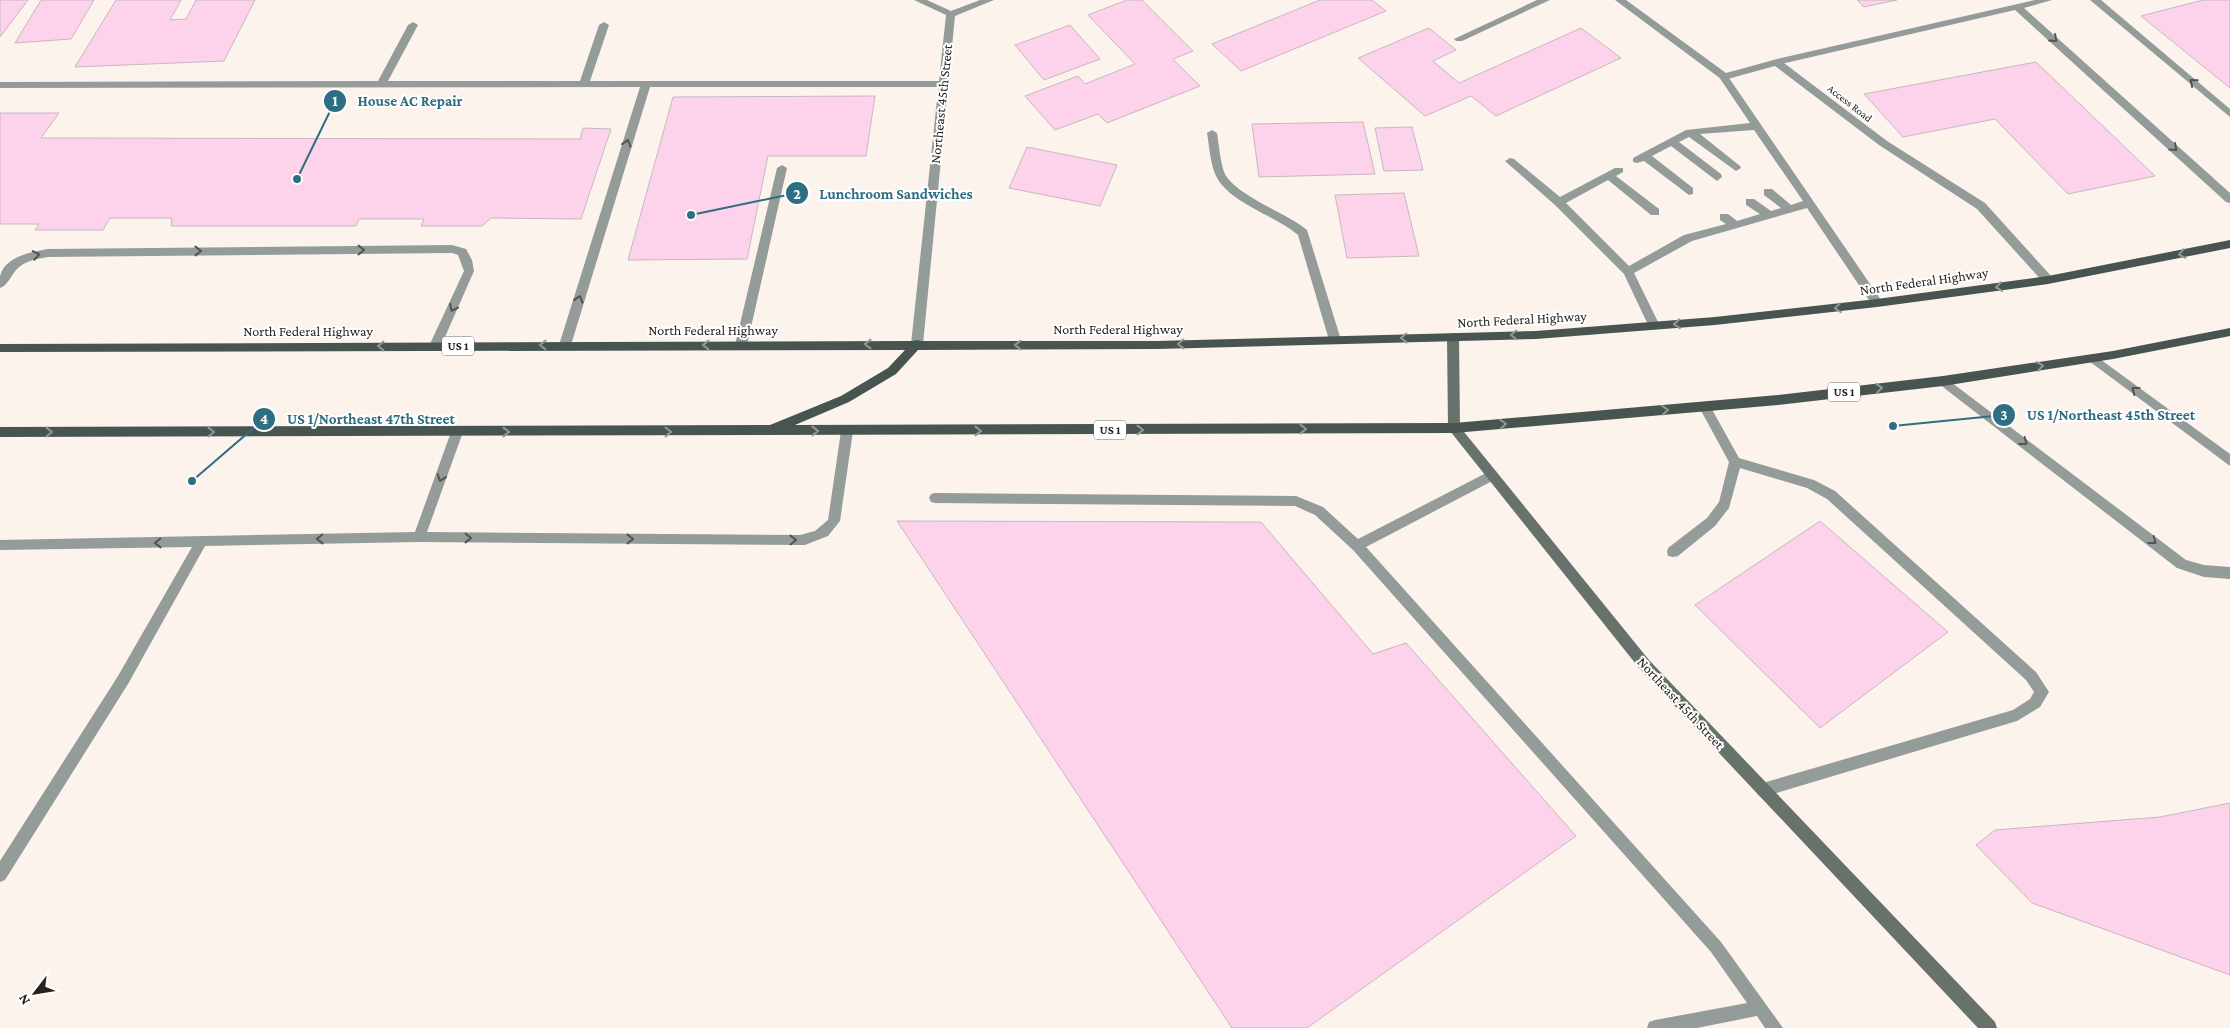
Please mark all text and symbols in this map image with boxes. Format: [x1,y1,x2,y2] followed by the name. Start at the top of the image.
[2048,33,2057,42] one-way arrow
[927,43,955,164] street label: Northeast 45th Street
[2189,79,2198,88] one-way arrow
[1825,82,1875,124] street label: Access Road
[323,86,473,116] callout: House AC Repair
[332,93,338,109] text: 1
[357,93,463,109] text: House AC Repair
[622,140,632,148] one-way arrow
[2169,142,2178,151] one-way arrow
[784,178,982,208] callout: Lunchroom Sandwiches
[793,186,801,202] text: 2
[819,186,973,202] text: Lunchroom Sandwiches
[358,245,365,255] one-way arrow
[195,246,203,256] one-way arrow
[2178,248,2187,259] one-way arrow
[32,250,40,260] one-way arrow
[1859,264,1990,298] street label: North Federal Highway
[1995,281,2004,291] one-way arrow
[574,295,584,303] one-way arrow
[1834,302,1842,313] one-way arrow
[448,303,459,312] one-way arrow
[1457,308,1588,330] street label: North Federal Highway
[1672,318,1680,329] one-way arrow
[1053,321,1183,337] street label: North Federal Highway
[648,322,778,338] street label: North Federal Highway
[243,323,373,339] street label: North Federal Highway
[1510,330,1518,340] one-way arrow
[1400,333,1408,343] one-way arrow
[442,336,474,356] road number: US 1
[864,339,872,350] one-way arrow
[1014,339,1022,350] one-way arrow
[1176,339,1184,349] one-way arrow
[539,340,546,350] one-way arrow
[701,340,709,350] one-way arrow
[376,341,384,351] one-way arrow
[2036,361,2044,372] one-way arrow
[1828,382,1860,402] road number: US 1
[1875,383,1883,394] one-way arrow
[2131,387,2141,396] one-way arrow
[1992,400,2205,430] callout: US 1/Northeast 45th Street
[252,404,465,434] callout: US 1/Northeast 47th Street
[1661,405,1669,416] one-way arrow
[2000,407,2008,423] text: 3
[2027,407,2196,423] text: US 1/Northeast 45th Street
[260,411,268,427] text: 4
[287,411,456,427] text: US 1/Northeast 47th Street
[1499,419,1507,430] one-way arrow
[1094,420,1126,440] road number: US 1
[1299,424,1307,434] one-way arrow
[1136,425,1144,435] one-way arrow
[811,426,819,437] one-way arrow
[974,426,982,436] one-way arrow
[45,427,53,437] one-way arrow
[208,427,215,437] one-way arrow
[502,427,510,437] one-way arrow
[664,427,672,437] one-way arrow
[2018,437,2027,445] one-way arrow
[437,473,447,482] one-way arrow
[464,533,472,543] one-way arrow
[316,534,324,545] one-way arrow
[627,534,635,544] one-way arrow
[790,535,797,545] one-way arrow
[2147,536,2156,545] one-way arrow
[153,537,161,548] one-way arrow
[1634,654,1728,753] street label: Northeast 45th Street
[10,968,60,1018] north arrow
[14,991,33,1008] text: N

